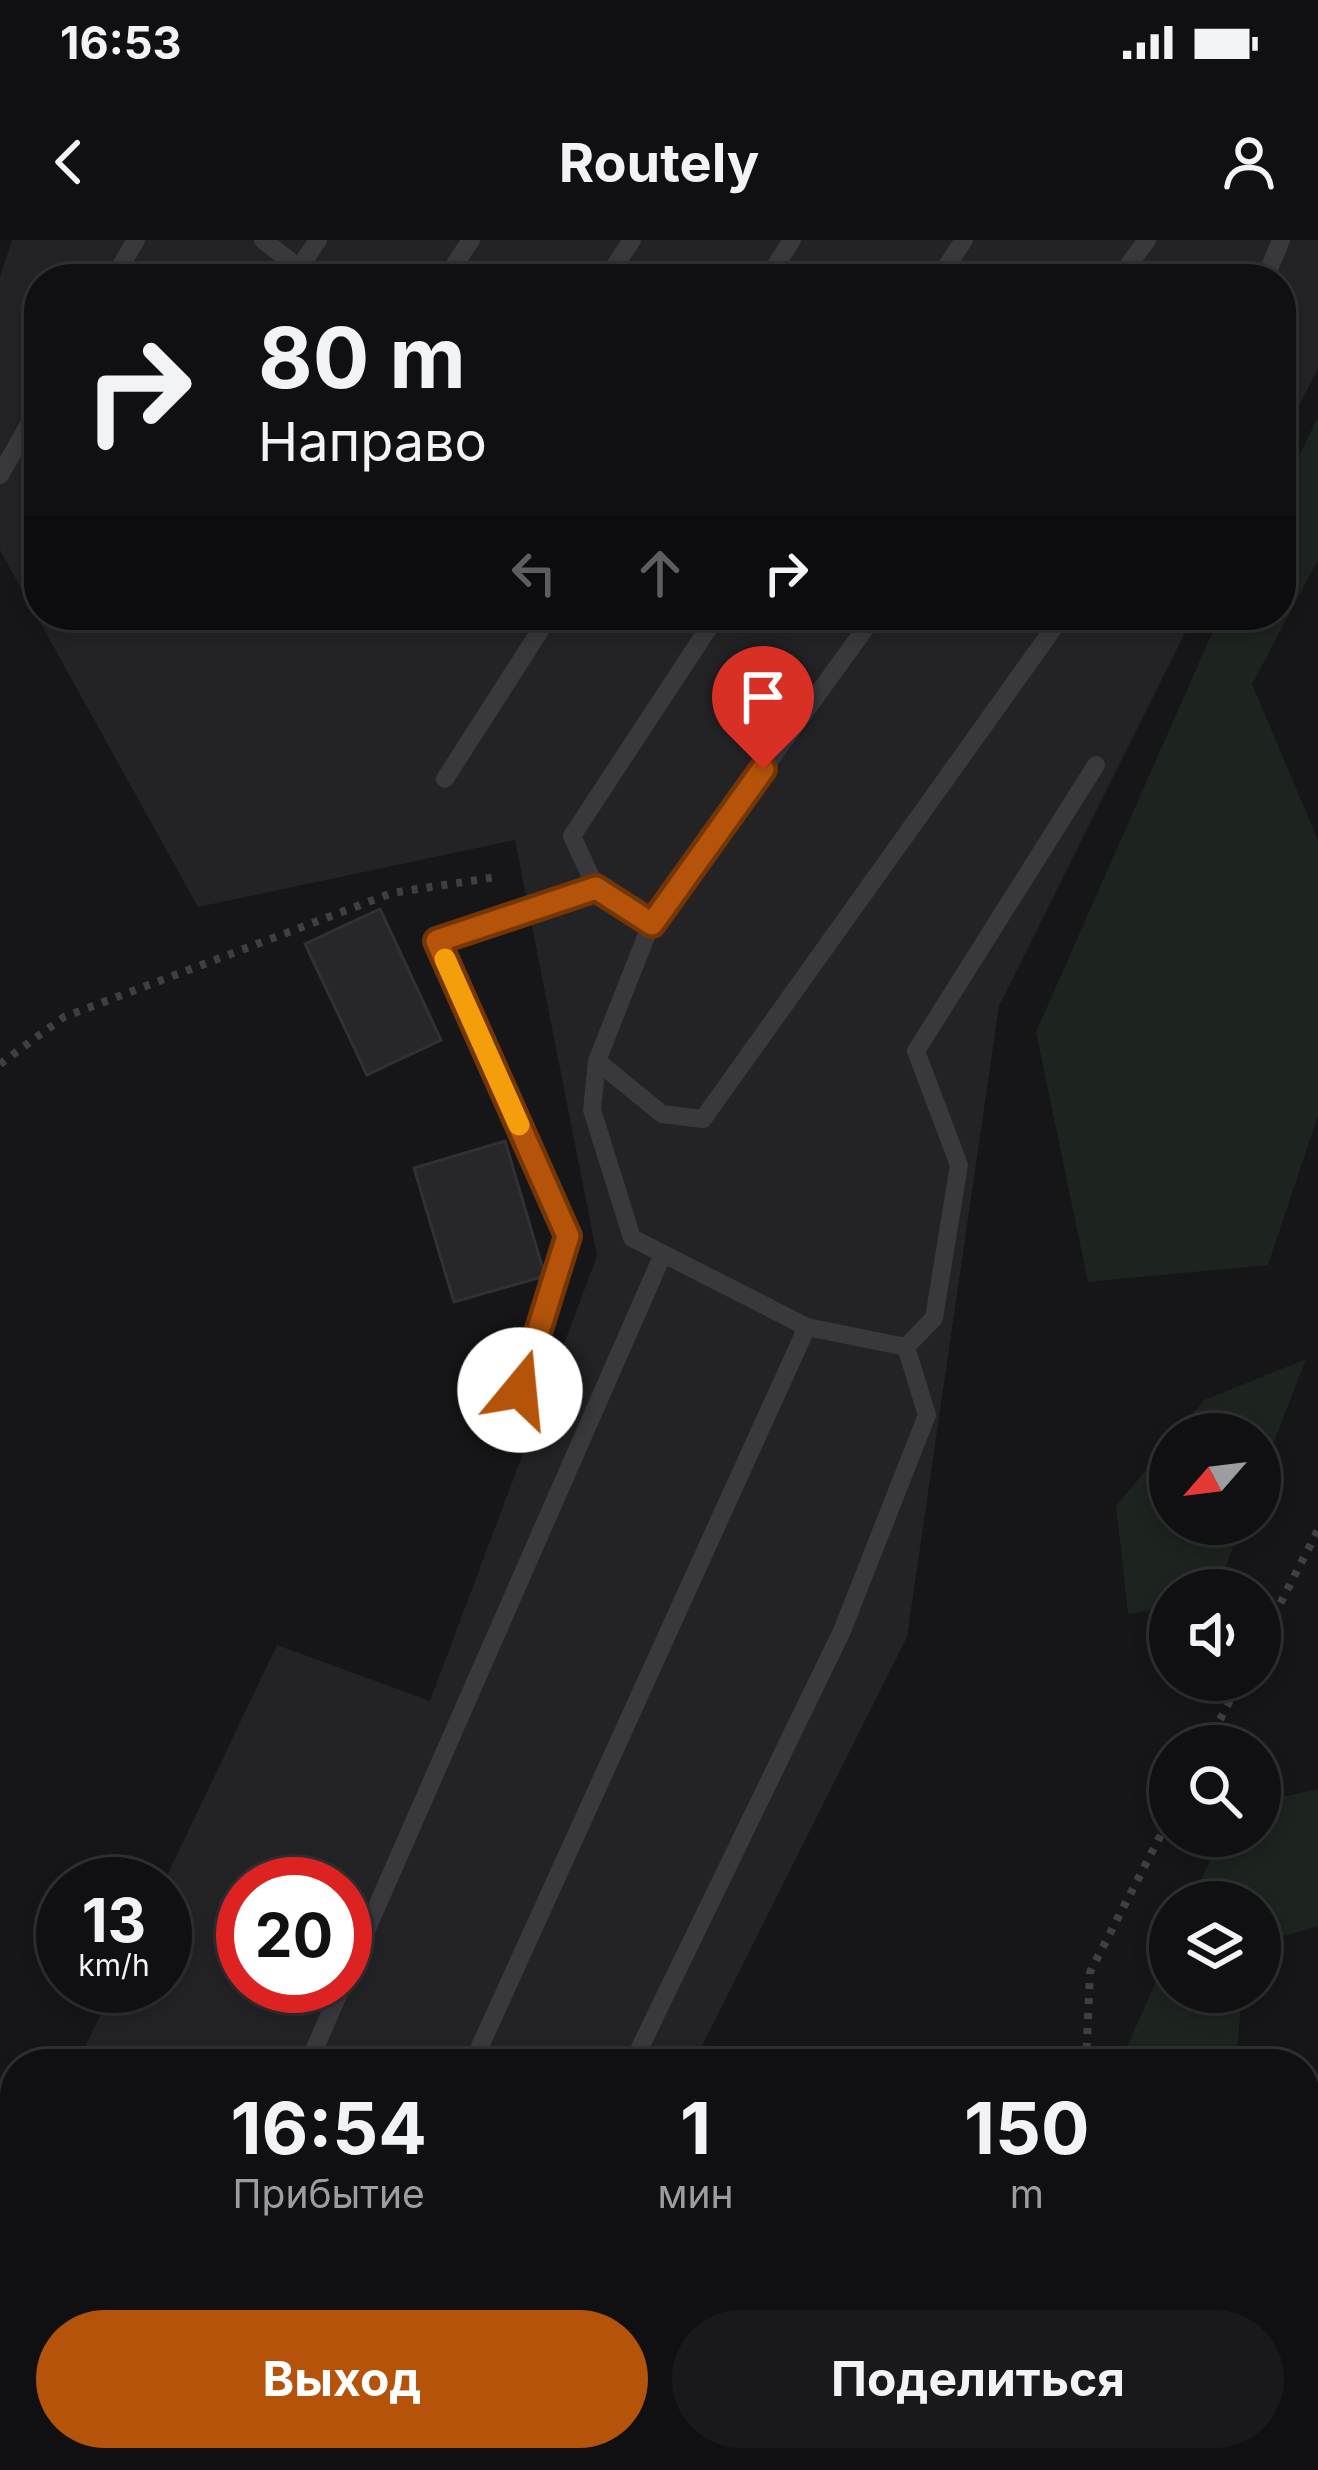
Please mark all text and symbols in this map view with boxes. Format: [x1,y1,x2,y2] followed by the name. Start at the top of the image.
[60,15,181,70] text: 16:53
[36,129,102,195] icon: back
[1216,129,1282,195] icon: person
[559,130,759,195] text: Routely
[258,307,466,408] text: 80 m
[60,312,216,468] icon: right
[258,409,487,474] text: Направо
[501,540,567,606] icon: left
[627,540,693,606] icon: ahead
[753,540,819,606] icon: right
[712,646,814,769] pin
[730,664,796,730] icon: arrive
[457,1327,583,1453] position arrow
[1149,1413,1281,1545] north arrow
[1149,1413,1281,2013] map controls
[1149,1569,1281,1701] button: sound
[1149,1725,1281,1857] button: search
[216,1857,372,2013] speed limit sign: 20
[1149,1881,1281,2013] button: layers
[82,1884,146,1956] text: 13
[78,1947,150,1983] text: km/h
[230,2084,427,2171] text: 16:54
[680,2084,711,2171] text: 1
[964,2084,1090,2171] text: 150
[233,2170,425,2217] text: Прибытие
[657,2170,734,2217] text: мин
[1010,2170,1044,2217] text: m
[36,2310,648,2448] button: Выход
[672,2310,1284,2448] button: Поделиться

